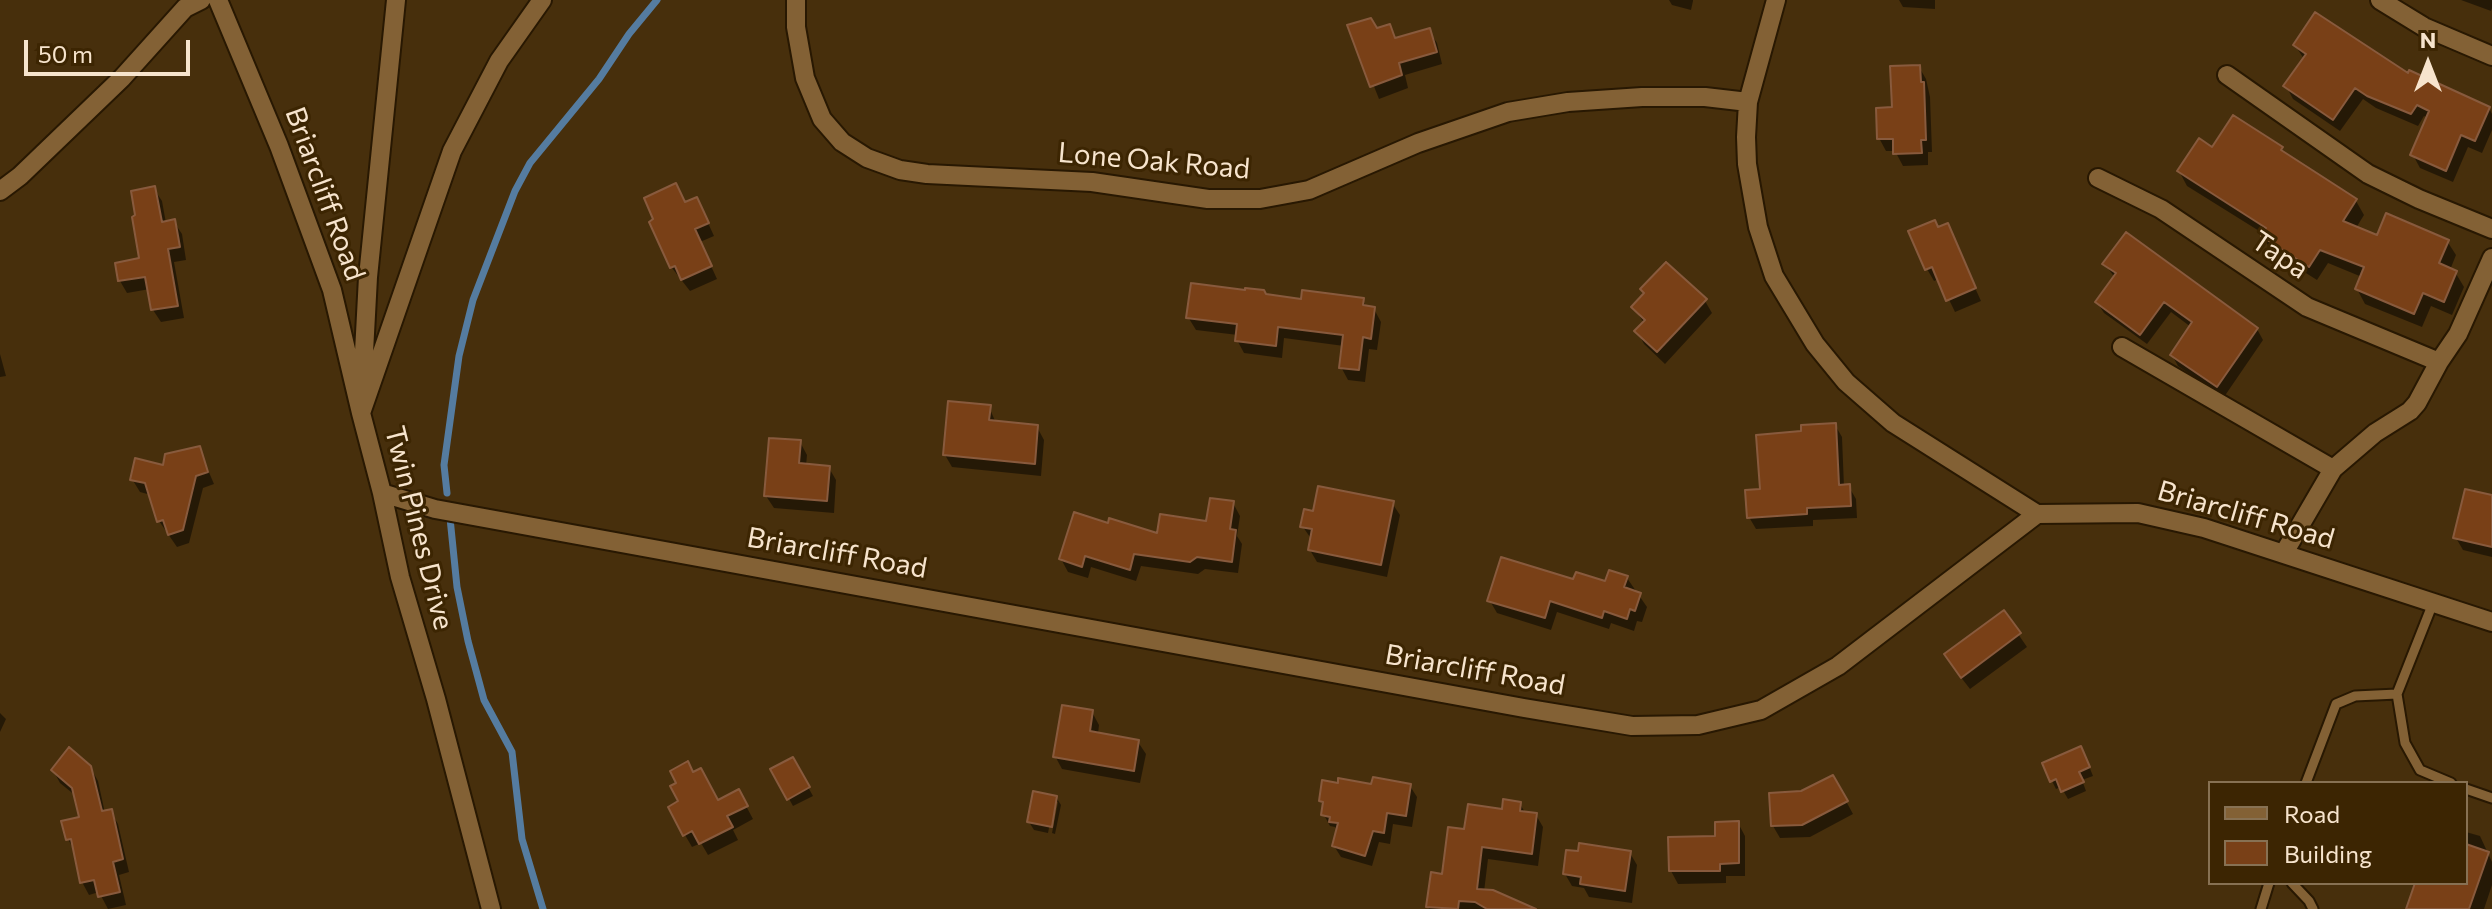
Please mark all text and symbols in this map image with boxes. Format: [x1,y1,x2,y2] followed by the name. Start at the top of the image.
[28,24,194,74] scale bar
[2388,24,2468,104] north arrow
[2420,26,2436,53] text: N
[38,39,93,68] text: 50 m
[278,103,372,285] street label: Briarcliff Road
[1057,136,1251,186] street label: Lone Oak Road
[2245,224,2315,286] street label: Tapa
[377,423,461,633] street label: Twin Pines Drive
[2154,474,2338,556] street label: Briarcliff Road
[744,521,930,585] street label: Briarcliff Road
[1382,638,1568,702] street label: Briarcliff Road
[2208,781,2468,885] legend
[2284,799,2340,828] text: Road
[2284,839,2372,868] text: Building

